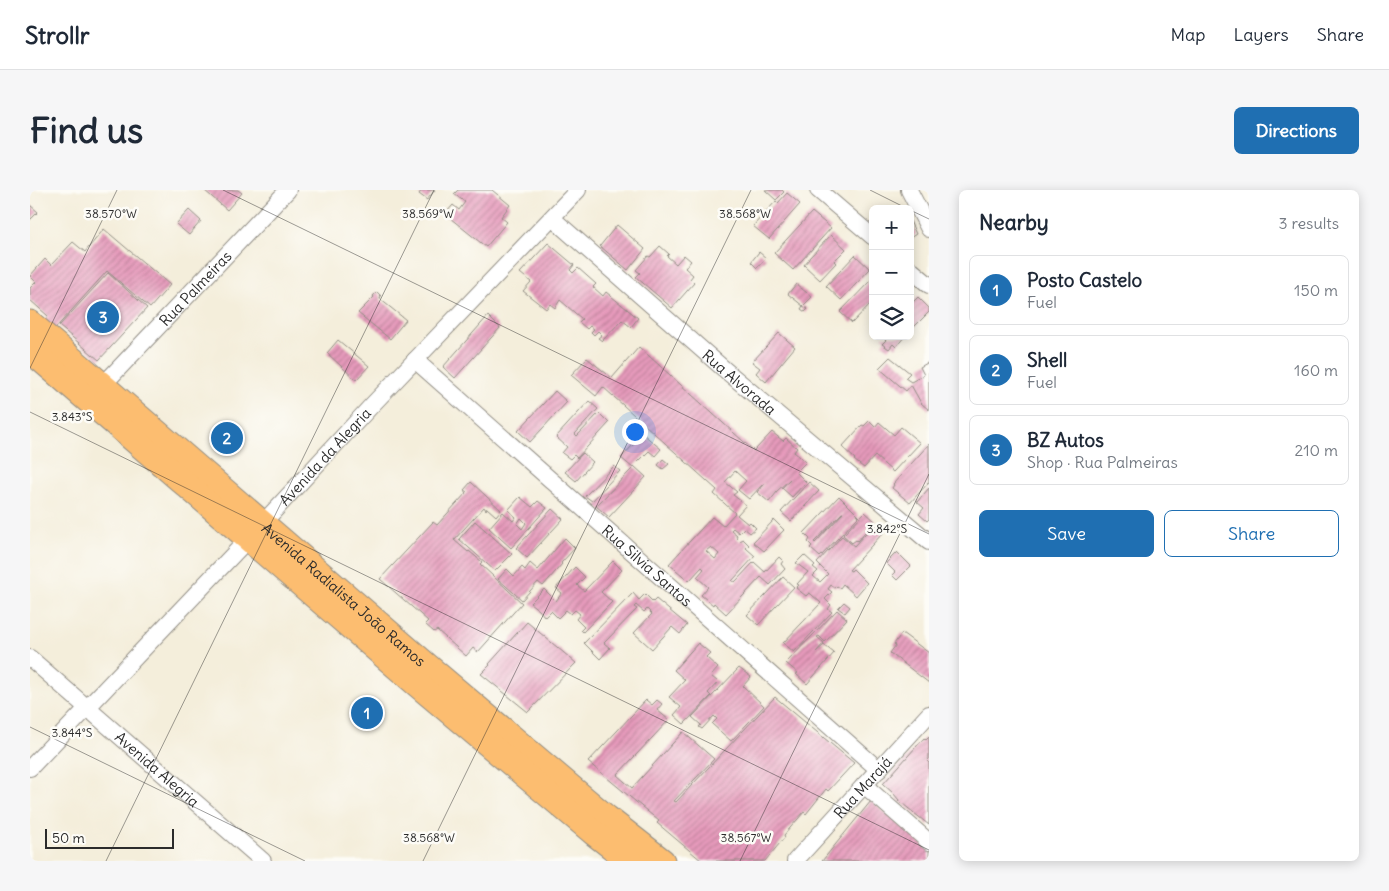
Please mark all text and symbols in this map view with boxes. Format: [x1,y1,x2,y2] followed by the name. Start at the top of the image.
[25,20,90,50] text: Strollr
[1170,23,1205,46] text: Map
[1233,23,1289,46] text: Layers
[1317,23,1364,46] text: Share
[1234,107,1359,154] button: Directions
[30,108,143,152] text: Find us
[869,205,914,340] map controls
[869,205,914,250] button: +
[85,206,137,221] text: 38.570°W
[402,206,454,221] text: 38.569°W
[719,206,771,221] text: 38.568°W
[979,209,1049,236] text: Nearby
[1279,213,1339,233] text: 3 results
[155,246,235,330] street label: Rua Palmeiras
[869,250,914,295] button: −
[1027,268,1142,292] text: Posto Castelo
[993,280,999,300] text: 1
[1294,280,1338,300] text: 150 m
[1027,292,1057,312] text: Fuel
[869,295,914,340] button: layers
[87,298,119,336] pin: 3
[699,345,781,419] street label: Rua Alvorada
[1027,348,1067,372] text: Shell
[992,360,1000,380] text: 2
[1294,360,1338,380] text: 160 m
[1027,372,1057,392] text: Fuel
[275,403,375,509] street label: Avenida da Alegria
[52,409,93,424] text: 3.843°S
[211,419,243,457] pin: 2
[622,419,648,445] your location
[1027,428,1104,452] text: BZ Autos
[991,440,1001,460] text: 3
[1295,440,1338,460] text: 210 m
[1027,452,1178,472] text: Shop · Rua Palmeiras
[979,510,1154,557] button: Save
[1164,510,1339,557] button: Share
[258,518,430,670] street label: Avenida Radialista João Ramos
[598,520,696,610] street label: Rua Silvia Santos
[867,521,908,536] text: 3.842°S
[351,694,383,732] pin: 1
[52,725,93,740] text: 3.844°S
[111,727,204,811] street label: Avenida Alegria
[829,752,896,822] street label: Rua Marajá
[45,826,174,849] scale bar
[52,829,85,847] text: 50 m
[403,830,455,845] text: 38.568°W
[721,830,772,845] text: 38.567°W

